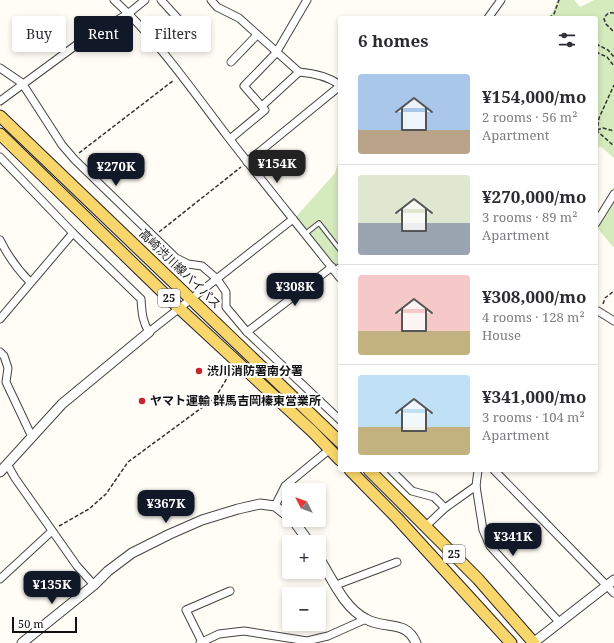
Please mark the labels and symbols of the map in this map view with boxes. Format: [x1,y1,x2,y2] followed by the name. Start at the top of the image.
[249,150,305,184] pin: ¥154K
[88,153,144,187] pin: ¥270K
[136,225,225,312] street label: 高崎渋川線バイパス
[267,273,323,307] pin: ¥308K
[158,289,180,307] road number: 25
[207,362,303,379] place label: 渋川消防署南分署
[194,366,204,376] marker: 渋川消防署南分署
[150,392,321,409] place label: ヤマト運輸 群馬吉岡榛東営業所
[137,396,147,406] marker: ヤマト運輸 群馬吉岡榛東営業所
[282,483,326,527] north arrow
[138,490,194,524] pin: ¥367K
[485,523,541,557] pin: ¥341K
[443,545,465,563] road number: 25
[24,571,80,605] pin: ¥135K
[12,615,77,634] scale bar

